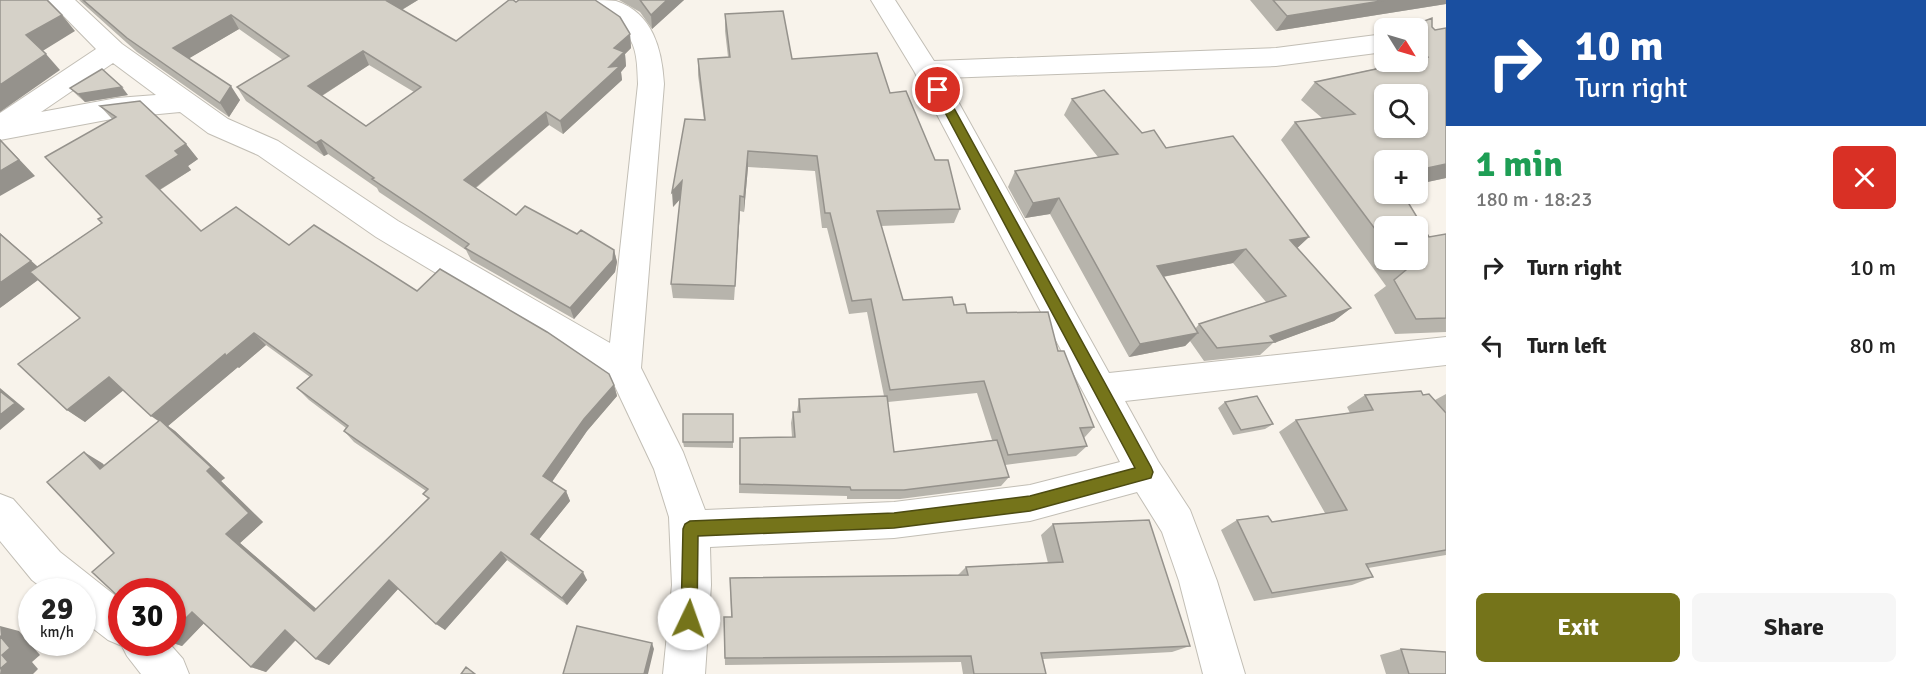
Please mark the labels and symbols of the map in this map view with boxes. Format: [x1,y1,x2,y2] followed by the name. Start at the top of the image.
[1374,18,1428,72] north arrow
[912,64,963,115] pin
[108,578,186,656] speed limit sign: 30
[657,587,721,651] position arrow

